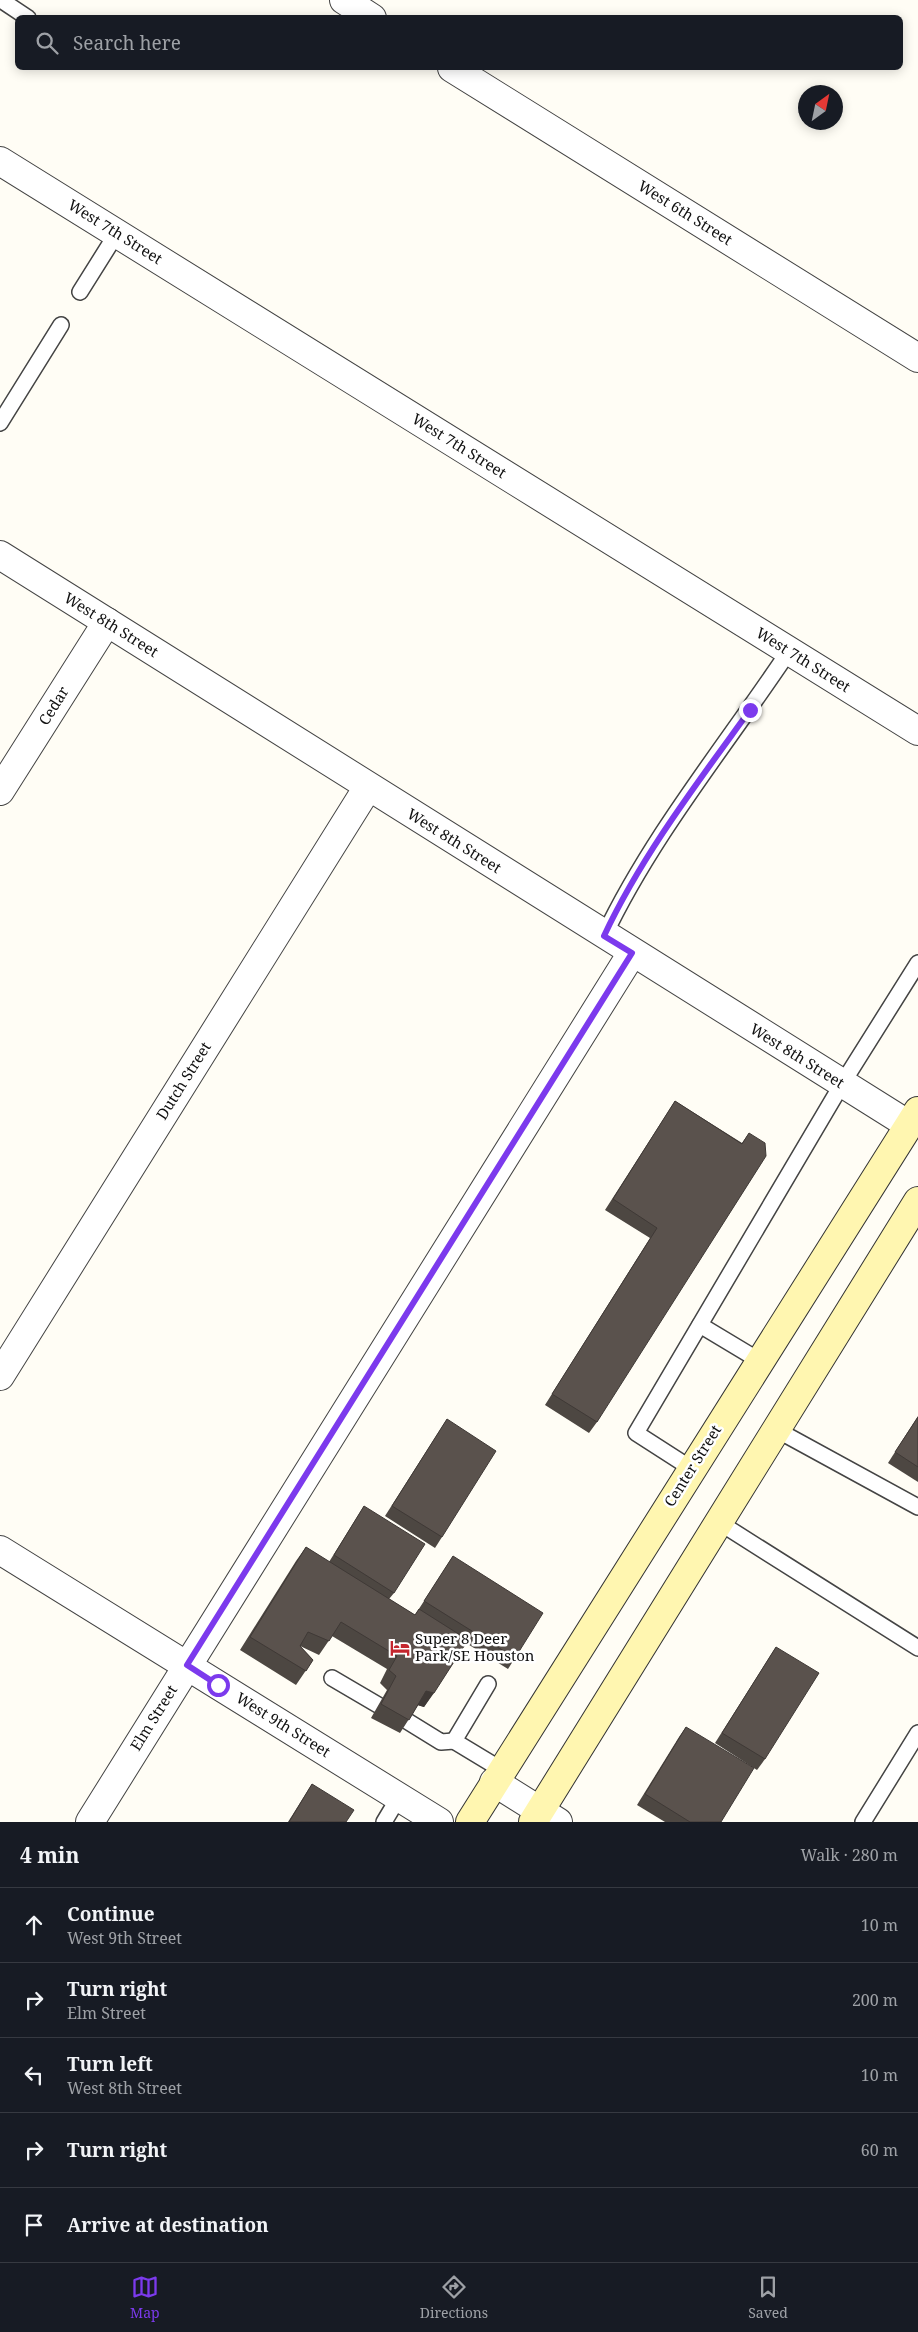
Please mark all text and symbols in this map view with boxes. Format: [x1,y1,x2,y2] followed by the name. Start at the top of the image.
[15,15,903,70] search box
[33,29,61,57] icon: search
[73,30,181,56] text: Search here
[798,85,843,130] north arrow
[635,175,736,249] street label: West 6th Street
[65,194,166,268] street label: West 7th Street
[409,408,510,482] street label: West 7th Street
[61,587,162,661] street label: West 8th Street
[753,622,854,696] street label: West 7th Street
[34,682,73,729] street label: Cedar
[739,699,762,722] route end
[404,803,505,877] street label: West 8th Street
[747,1018,848,1092] street label: West 8th Street
[151,1038,215,1123] street label: Dutch Street
[659,1421,725,1510] street label: Center Street
[415,1628,535,1665] place label: Super 8 Deer Park/SE Houston
[389,1637,411,1659] hotel icon: Super 8 Deer Park/SE Houston
[207,1674,230,1697] route start
[125,1681,181,1754] street label: Elm Street
[233,1687,334,1761] street label: West 9th Street
[20,1841,79,1869] text: 4 min
[801,1844,898,1866] text: Walk · 280 m
[67,1901,155,1927] text: Continue
[20,1911,48,1939] icon: ahead
[861,1914,898,1936] text: 10 m
[67,1927,182,1949] text: West 9th Street
[67,1976,167,2002] text: Turn right
[20,1986,48,2014] icon: right
[852,1989,898,2011] text: 200 m
[67,2002,146,2024] text: Elm Street
[67,2051,153,2077] text: Turn left
[20,2061,48,2089] icon: left
[861,2064,898,2086] text: 10 m
[67,2077,182,2099] text: West 8th Street
[20,2136,48,2164] icon: right
[67,2137,167,2163] text: Turn right
[861,2139,898,2161] text: 60 m
[20,2211,48,2239] icon: arrive
[67,2212,269,2238] text: Arrive at destination
[130,2273,160,2322] tab: Map
[420,2273,488,2322] tab: Directions
[748,2273,788,2322] tab: Saved

